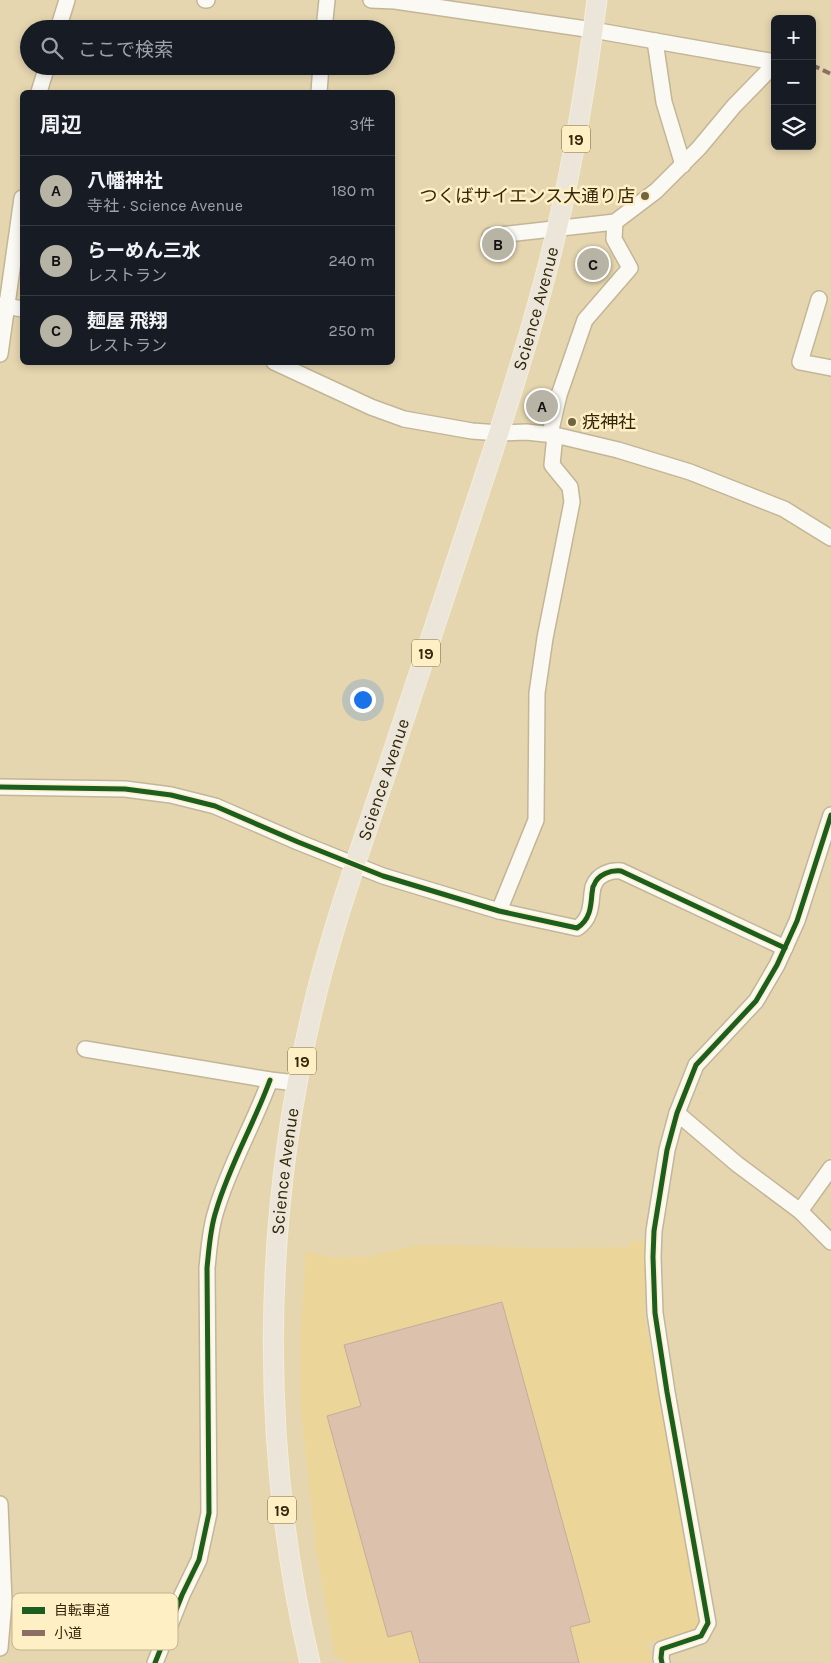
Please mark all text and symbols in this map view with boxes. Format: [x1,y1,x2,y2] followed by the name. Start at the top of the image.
[771,15,816,150] map controls
[771,15,816,60] button: +
[20,20,395,75] search box
[38,34,66,62] icon: search
[78,39,173,61] text: ここで検索
[771,60,816,105] button: −
[771,105,816,150] button: layers
[40,113,82,137] text: 周辺
[350,115,375,134] text: 3件
[562,126,590,152] road number: 19
[87,170,163,192] text: 八幡神社
[51,181,61,200] text: A
[332,181,375,200] text: 180 m
[420,185,635,207] place label: つくばサイエンス大通り店
[639,190,651,202] marker: つくばサイエンス大通り店
[87,196,243,215] text: 寺社 · Science Avenue
[482,225,514,263] pin: B
[87,240,201,262] text: らーめん三水
[508,244,563,373] street label: Science Avenue
[577,245,609,283] pin: C
[51,251,61,270] text: B
[329,251,375,270] text: 240 m
[87,266,167,285] text: レストラン
[87,310,168,332] text: 麺屋 飛翔
[51,321,61,340] text: C
[328,321,375,340] text: 250 m
[87,336,167,355] text: レストラン
[526,387,558,425] pin: A
[582,411,636,433] place label: 疣神社
[566,416,578,428] marker: 疣神社
[412,640,440,666] road number: 19
[350,687,376,713] your location
[353,716,414,844] street label: Science Avenue
[288,1048,316,1074] road number: 19
[267,1106,304,1236] street label: Science Avenue
[268,1496,296,1524] road number: 19
[12,1593,178,1650] legend
[54,1602,110,1619] text: 自転車道
[54,1625,82,1642] text: 小道

